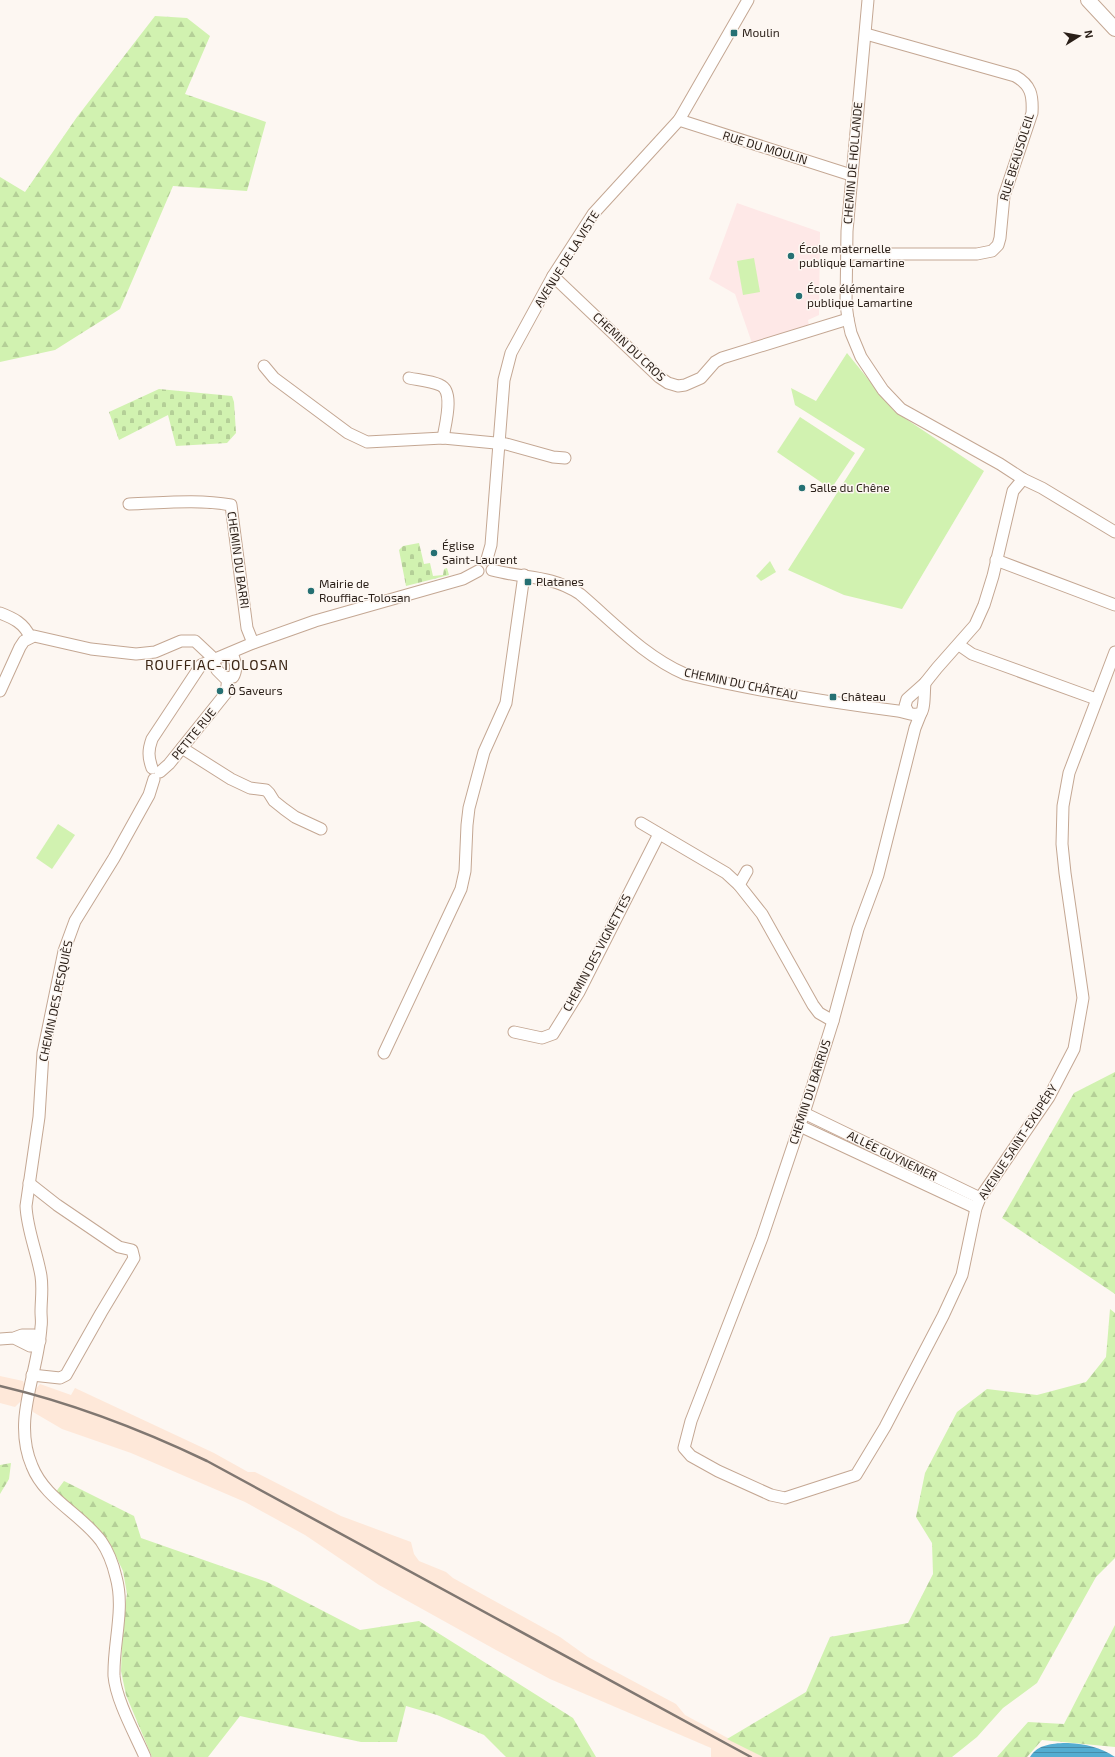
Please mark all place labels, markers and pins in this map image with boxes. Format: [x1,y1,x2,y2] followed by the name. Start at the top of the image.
[742,25,780,39] place label: Moulin
[729,28,739,38] marker: Moulin
[799,241,905,269] place label: École maternelle publique Lamartine
[786,251,796,261] marker: École maternelle publique Lamartine
[807,281,913,309] place label: École élémentaire publique Lamartine
[794,291,804,301] marker: École élémentaire publique Lamartine
[810,480,890,494] place label: Salle du Chêne
[797,483,807,493] marker: Salle du Chêne
[442,538,518,566] place label: Église Saint-Laurent
[429,548,439,558] marker: Église Saint-Laurent
[536,574,584,588] place label: Platanes
[319,576,411,604] place label: Mairie de Rouffiac-Tolosan
[523,577,533,587] marker: Platanes
[306,586,316,596] marker: Mairie de Rouffiac-Tolosan
[228,683,283,697] place label: Ô Saveurs
[215,686,225,696] marker: Ô Saveurs
[841,689,886,703] place label: Château
[828,692,838,702] marker: Château

